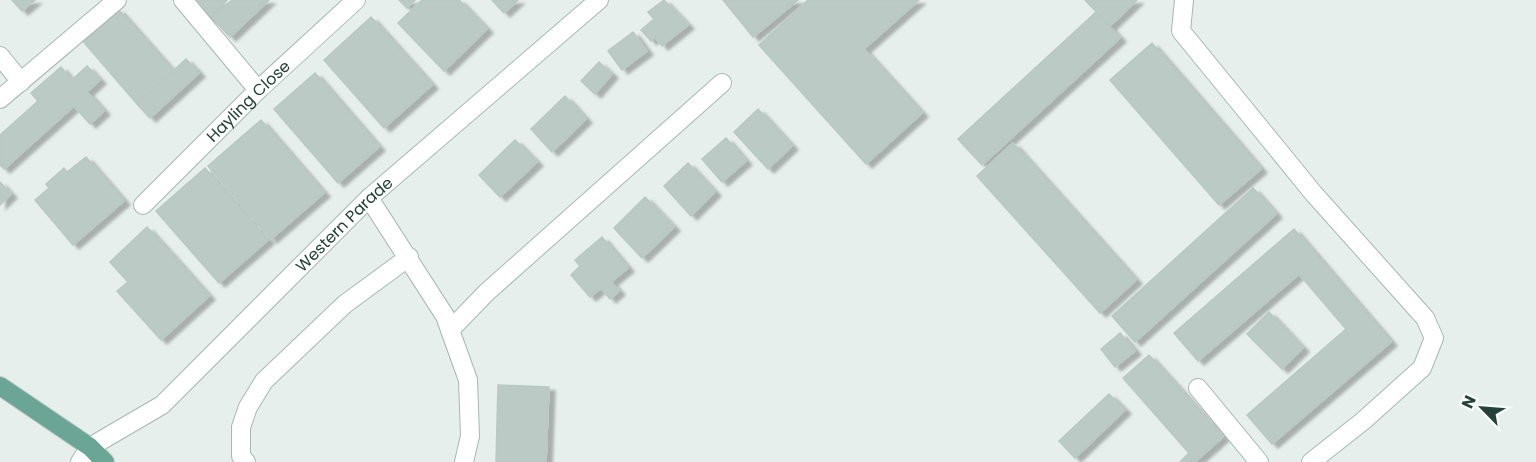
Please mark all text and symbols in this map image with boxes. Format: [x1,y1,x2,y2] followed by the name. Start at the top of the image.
[201,55,296,147] street label: Hayling Close
[290,171,398,277] street label: Western Parade
[1452,378,1512,438] north arrow
[1456,392,1482,412] text: N

